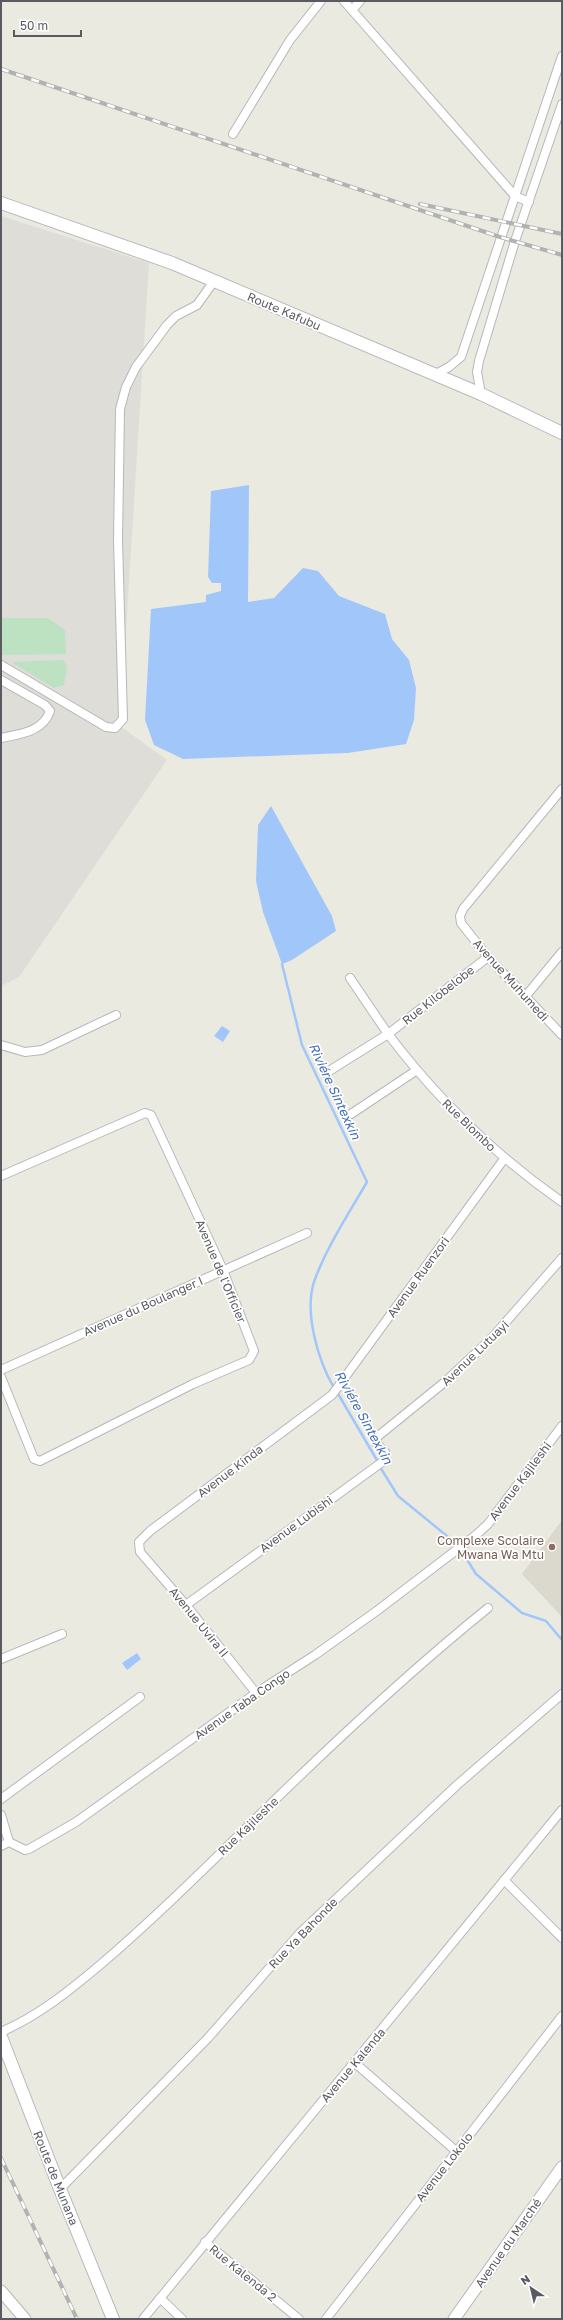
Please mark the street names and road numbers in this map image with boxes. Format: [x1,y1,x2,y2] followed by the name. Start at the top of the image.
[245,289,323,333] street label: Route Kafubu
[470,936,552,1024] street label: Avenue Muhumedi
[399,962,477,1028] street label: Rue Kilobelobe
[439,1096,499,1154] street label: Rue Biombo
[192,1217,250,1325] street label: Avenue de l'Officier
[384,1234,452,1320] street label: Avenue Ruenzori
[81,1273,205,1339] street label: Avenue du Boulanger I
[438,1317,512,1389] street label: Avenue Lutuayi
[486,1439,554,1523] street label: Avenue Kajileshi
[194,1441,266,1501] street label: Avenue Kinda
[256,1492,336,1556] street label: Avenue Lubishi
[166,1584,232,1660] street label: Avenue Uvira II
[191,1665,293,1743] street label: Avenue Taba Congo
[215,1794,281,1858] street label: Rue Kajileshe
[265,1894,341,1972] street label: Rue Ya Bahonde
[318,2025,388,2105] street label: Avenue Kalenda
[30,2129,82,2227] street label: Route de Munana
[412,2129,476,2205] street label: Avenue Lokolo
[472,2195,544,2291] street label: Avenue du Marché
[206,2241,280,2305] street label: Rue Kalenda 2

